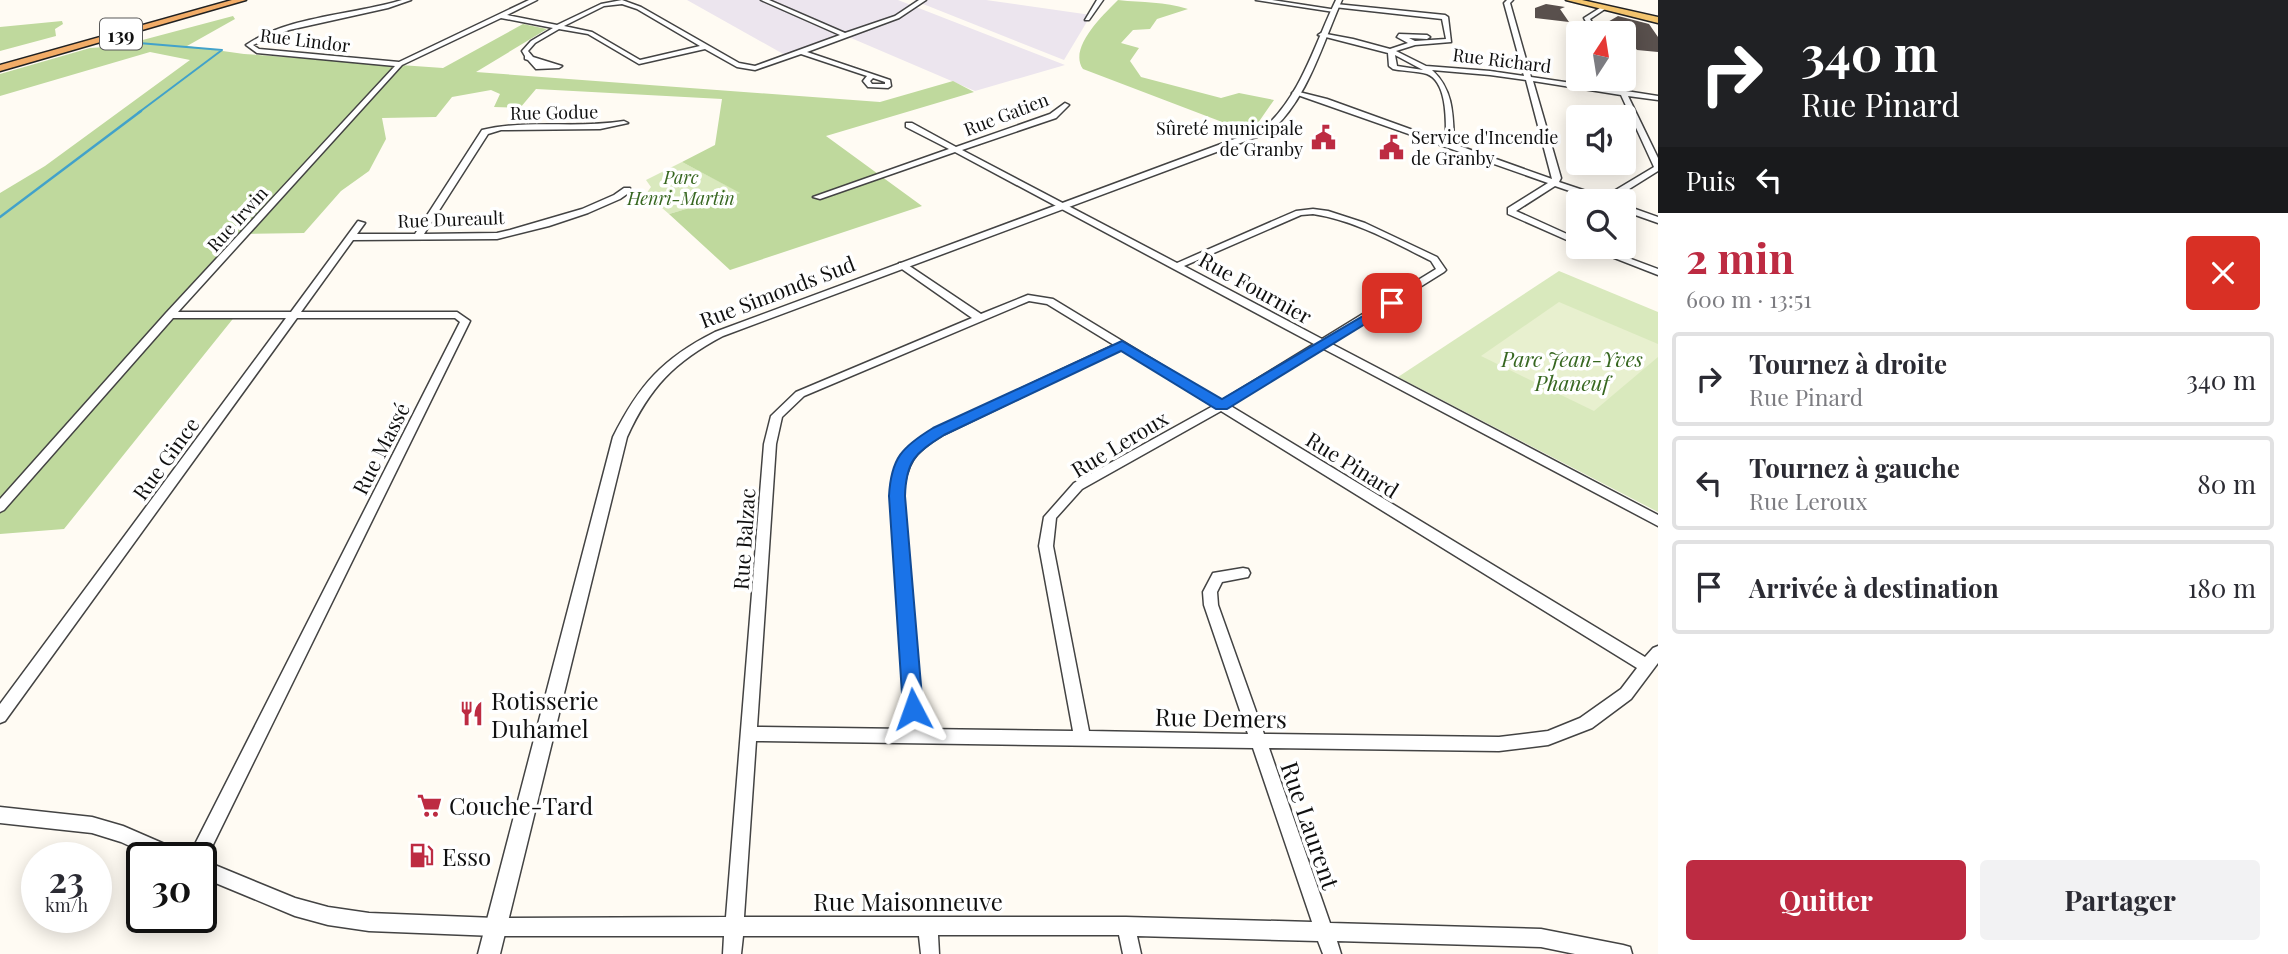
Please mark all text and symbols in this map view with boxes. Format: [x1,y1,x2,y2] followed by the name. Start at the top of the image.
[100,18,142,50] road number: 139
[1801,19,1938,84] text: 340 m
[1566,21,1636,91] north arrow
[1566,21,1636,259] map controls
[259,23,351,57] street label: Rue Lindor
[1686,28,1777,119] icon: right
[1451,42,1553,78] street label: Rue Richard
[1801,82,1960,125] text: Rue Pinard
[960,87,1052,141] street label: Rue Gatien
[510,99,598,125] street label: Rue Godue
[1566,105,1636,175] button: sound
[1156,116,1303,161] place label: Sûreté municipale de Granby
[1309,124,1337,152] public building icon: Sûreté municipale de Granby
[1411,125,1558,170] place label: Service d'Incendie de Granby
[1377,133,1405,161] public building icon: Service d'Incendie de Granby
[1750,161,1788,199] icon: left
[1686,163,1736,198] text: Puis
[626,165,735,210] park label: Parc Henri-Martin
[201,181,273,257] street label: Rue Irwin
[1566,189,1636,259] button: search
[397,205,505,233] street label: Rue Dureault
[1686,229,1794,285] text: 2 min
[2186,236,2260,310] button: close
[1195,244,1318,330] street label: Rue Fournier
[695,248,859,334] street label: Rue Simonds Sud
[1362,273,1422,333] pin
[1686,283,1812,314] text: 600 m · 13:51
[1373,284,1411,322] icon: arrive
[1500,344,1643,396] park label: Parc Jean-Yves Phaneuf
[1749,346,1947,381] text: Tournez à droite
[1690,360,1728,398] icon: right
[2186,362,2256,397] text: 340 m
[1749,381,1863,412] text: Rue Pinard
[345,397,415,499] street label: Rue Massé
[1065,403,1173,483] street label: Rue Leroux
[125,411,205,505] street label: Rue Gince
[1301,425,1405,503] street label: Rue Pinard
[1749,450,1960,485] text: Tournez à gauche
[1690,464,1728,502] icon: left
[2197,466,2256,501] text: 80 m
[1749,485,1867,516] text: Rue Leroux
[725,487,761,591] street label: Rue Balzac
[1690,568,1728,606] icon: arrive
[1749,570,1999,605] text: Arrivée à destination
[2188,570,2256,605] text: 180 m
[876,672,950,746] position arrow
[491,684,599,744] place label: Rotisserie Duhamel
[457,700,485,728] restaurant icon: Rotisserie Duhamel
[1155,700,1287,734] street label: Rue Demers
[1274,757,1348,893] street label: Rue Laurent
[449,789,593,821] place label: Couche-Tard
[415,791,443,819] supermarket icon: Couche-Tard
[442,840,491,872] place label: Esso
[126,842,217,933] speed limit sign: 30
[408,842,436,870] fuel station icon: Esso
[49,855,84,902] text: 23
[1686,860,1966,940] button: Quitter
[1980,860,2260,940] button: Partager
[813,885,1003,917] street label: Rue Maisonneuve
[45,893,88,917] text: km/h

